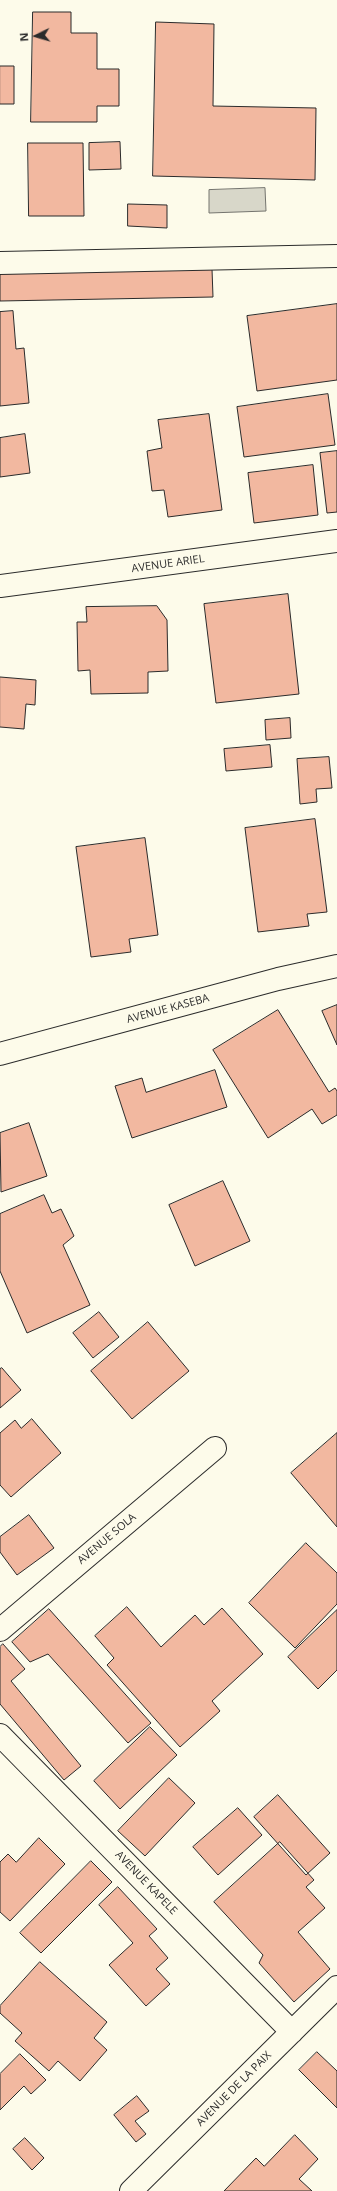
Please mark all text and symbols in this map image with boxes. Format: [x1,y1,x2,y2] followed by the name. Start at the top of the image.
[16,16,56,56] north arrow
[16,32,31,42] text: N
[131,552,205,576] street label: AVENUE ARIEL
[125,992,211,1026] street label: AVENUE KASEBA
[75,1511,139,1567] street label: AVENUE SOLA
[112,1849,180,1917] street label: AVENUE KAPELE
[194,2049,274,2129] street label: AVENUE DE LA PAIX

